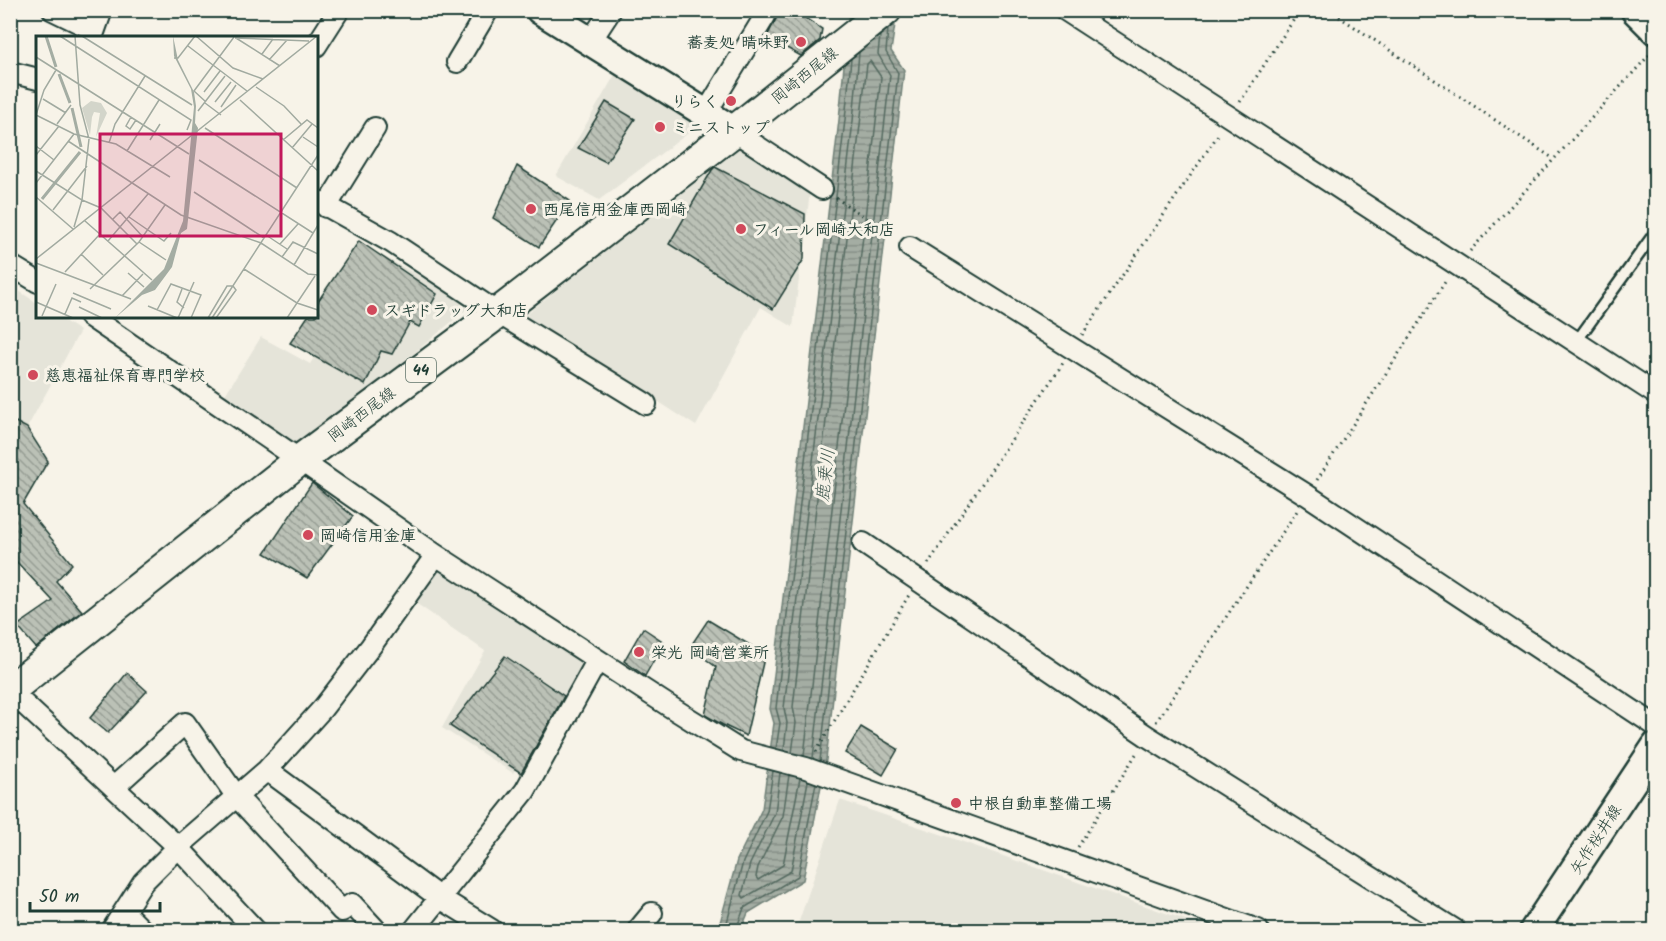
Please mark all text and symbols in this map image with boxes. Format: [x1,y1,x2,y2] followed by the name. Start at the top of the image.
[687,31,789,56] place label: 蕎麦処 晴味野
[794,35,808,49] marker: 蕎麦処 晴味野
[36,36,318,318] inset map
[766,41,844,111] street label: 岡崎西尾線
[671,90,719,115] place label: りらく
[724,94,738,108] marker: りらく
[672,116,770,141] place label: ミニストップ
[653,120,667,134] marker: ミニストップ
[543,198,687,223] place label: 西尾信用金庫西岡崎
[524,202,538,216] marker: 西尾信用金庫西岡崎
[753,218,895,243] place label: フィール岡崎大和店
[734,222,748,236] marker: フィール岡崎大和店
[384,299,528,324] place label: スギドラッグ大和店
[365,303,379,317] marker: スギドラッグ大和店
[406,358,436,382] road number: 44
[45,364,205,389] place label: 慈恵福祉保育専門学校
[26,368,40,382] marker: 慈恵福祉保育専門学校
[322,381,401,449] street label: 岡崎西尾線
[809,447,844,504] water label: 鹿乗川
[320,524,416,549] place label: 岡崎信用金庫
[301,528,315,542] marker: 岡崎信用金庫
[651,641,769,666] place label: 栄光 岡崎営業所
[632,645,646,659] marker: 栄光 岡崎営業所
[968,792,1112,817] place label: 中根自動車整備工場
[949,796,963,810] marker: 中根自動車整備工場
[1564,799,1629,880] street label: 矢作桜井線
[30,875,160,913] scale bar
[39,883,79,912] text: 50 m

